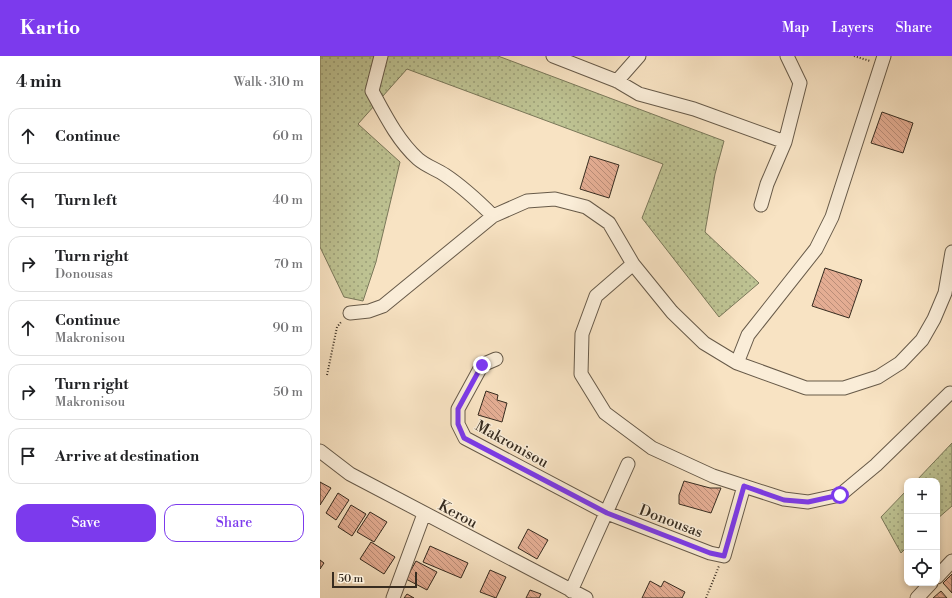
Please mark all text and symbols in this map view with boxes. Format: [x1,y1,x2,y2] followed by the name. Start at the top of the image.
[20,16,80,40] text: Kartio
[782,19,809,37] text: Map
[831,19,874,37] text: Layers
[896,19,932,37] text: Share
[16,71,61,93] text: 4 min
[234,74,304,90] text: Walk · 310 m
[17,125,39,147] icon: ahead
[55,127,120,146] text: Continue
[272,128,303,144] text: 60 m
[17,189,39,211] icon: left
[55,191,117,210] text: Turn left
[273,192,303,208] text: 40 m
[55,247,129,266] text: Turn right
[17,253,39,275] icon: right
[274,256,303,272] text: 70 m
[55,266,113,282] text: Donousas
[55,311,120,330] text: Continue
[17,317,39,339] icon: ahead
[272,320,303,336] text: 90 m
[55,330,125,346] text: Makronisou
[473,356,491,374] route end
[55,375,129,394] text: Turn right
[17,381,39,403] icon: right
[273,384,303,400] text: 50 m
[55,394,125,410] text: Makronisou
[472,417,552,473] street label: Makronisou
[17,445,39,467] icon: arrive
[55,447,199,466] text: Arrive at destination
[904,478,940,586] map controls
[904,478,940,514] button: +
[831,486,849,504] route start
[435,496,481,533] street label: Kerou
[636,501,705,542] street label: Donousas
[16,504,156,542] button: Save
[164,504,304,542] button: Share
[904,514,940,550] button: −
[904,550,940,586] button: locate
[332,570,417,589] scale bar
[338,572,363,586] text: 50 m

